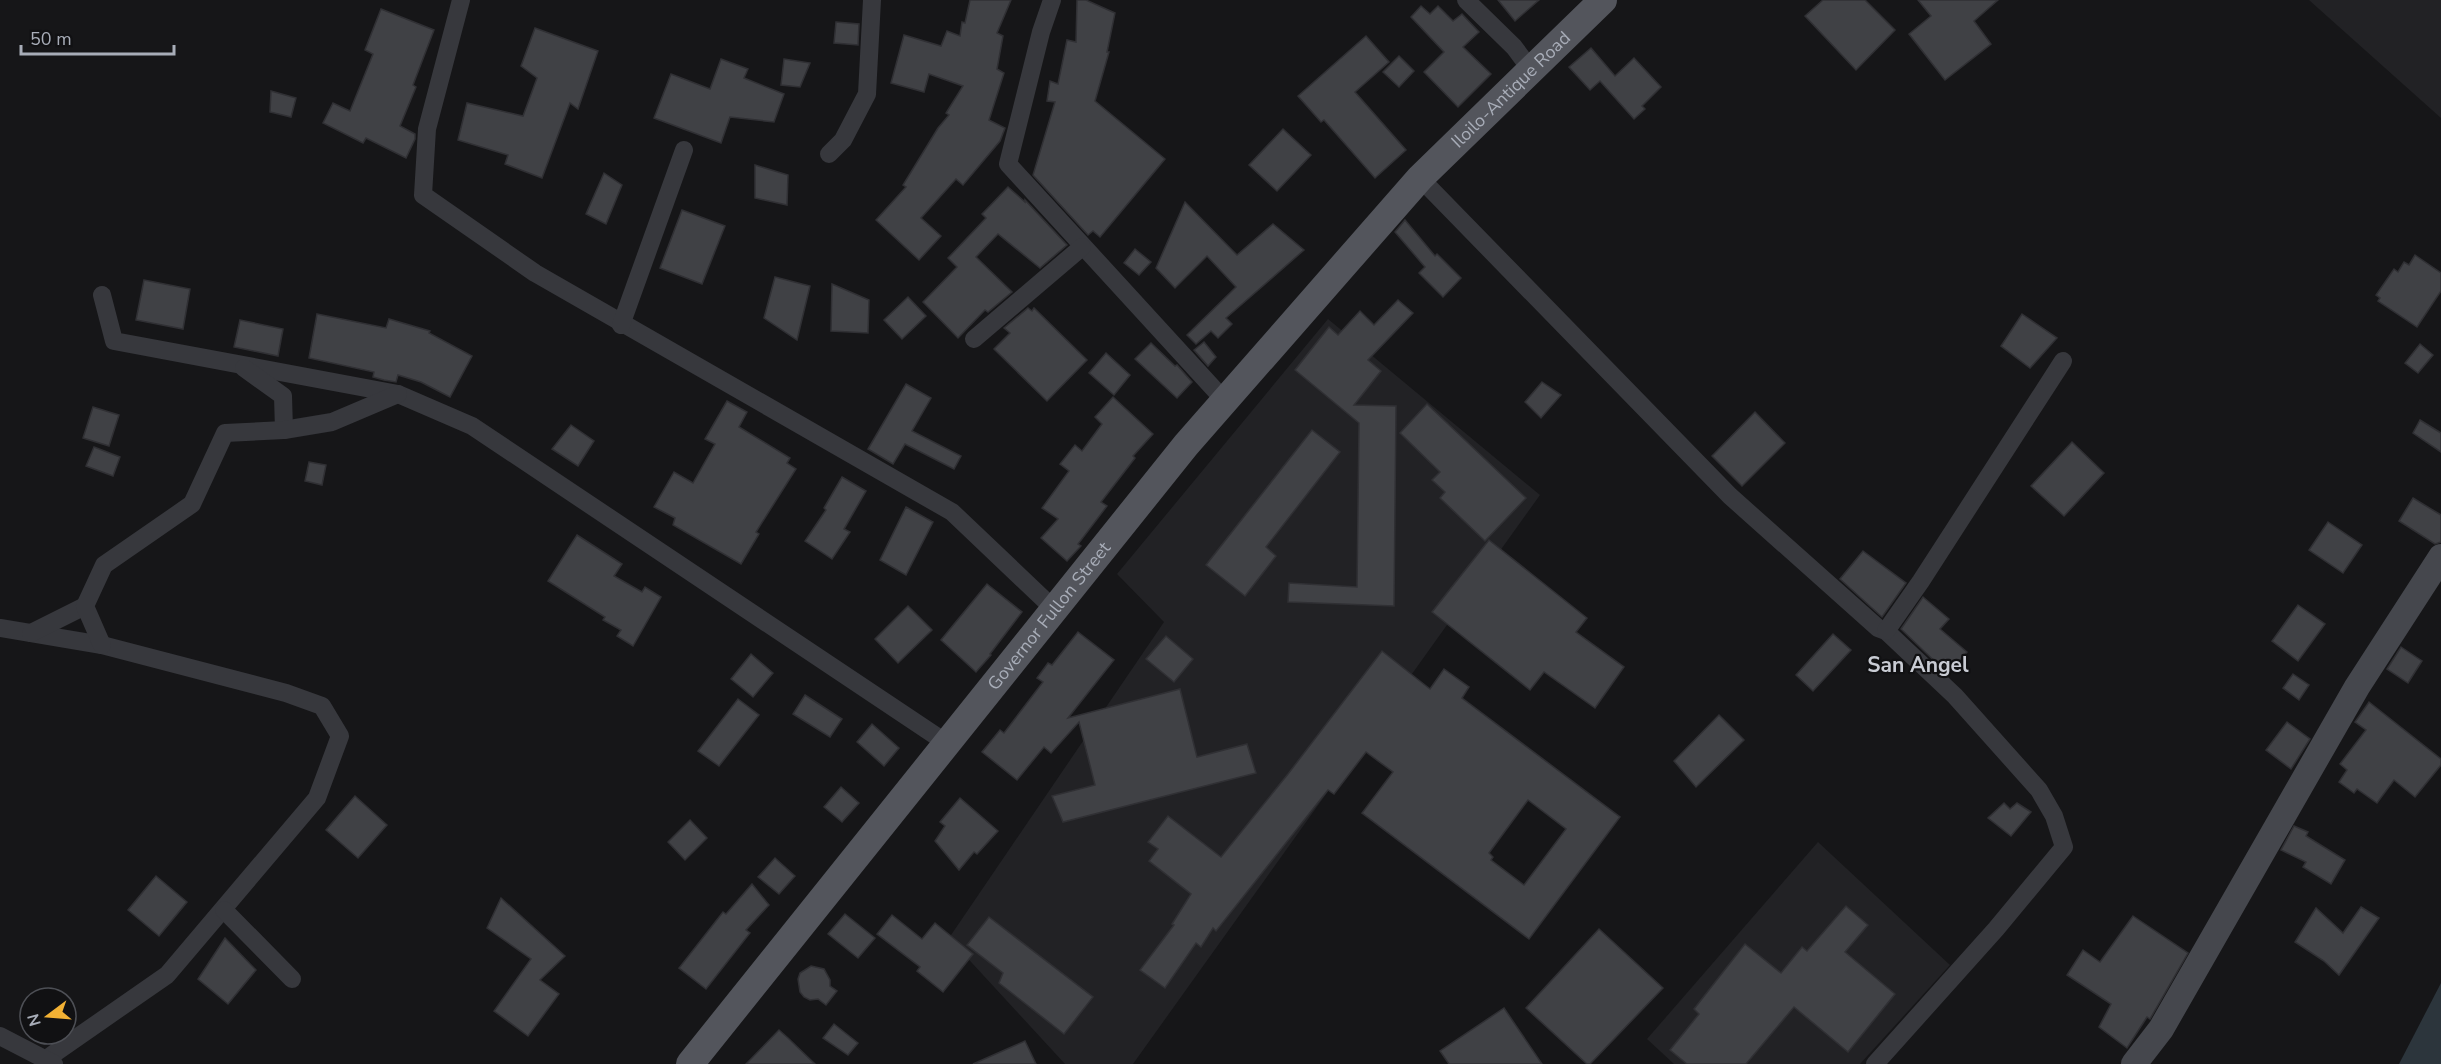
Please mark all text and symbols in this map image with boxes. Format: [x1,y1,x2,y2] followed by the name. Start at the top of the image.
[21,18,174,56] scale bar
[1446,26,1576,153] street label: Iloilo-Antique Road
[30,27,72,51] text: 50 m
[982,536,1116,695] street label: Governor Fullon Street
[1867,651,1969,679] district label: San Angel
[18,986,78,1046] north arrow
[22,1011,47,1029] text: N

